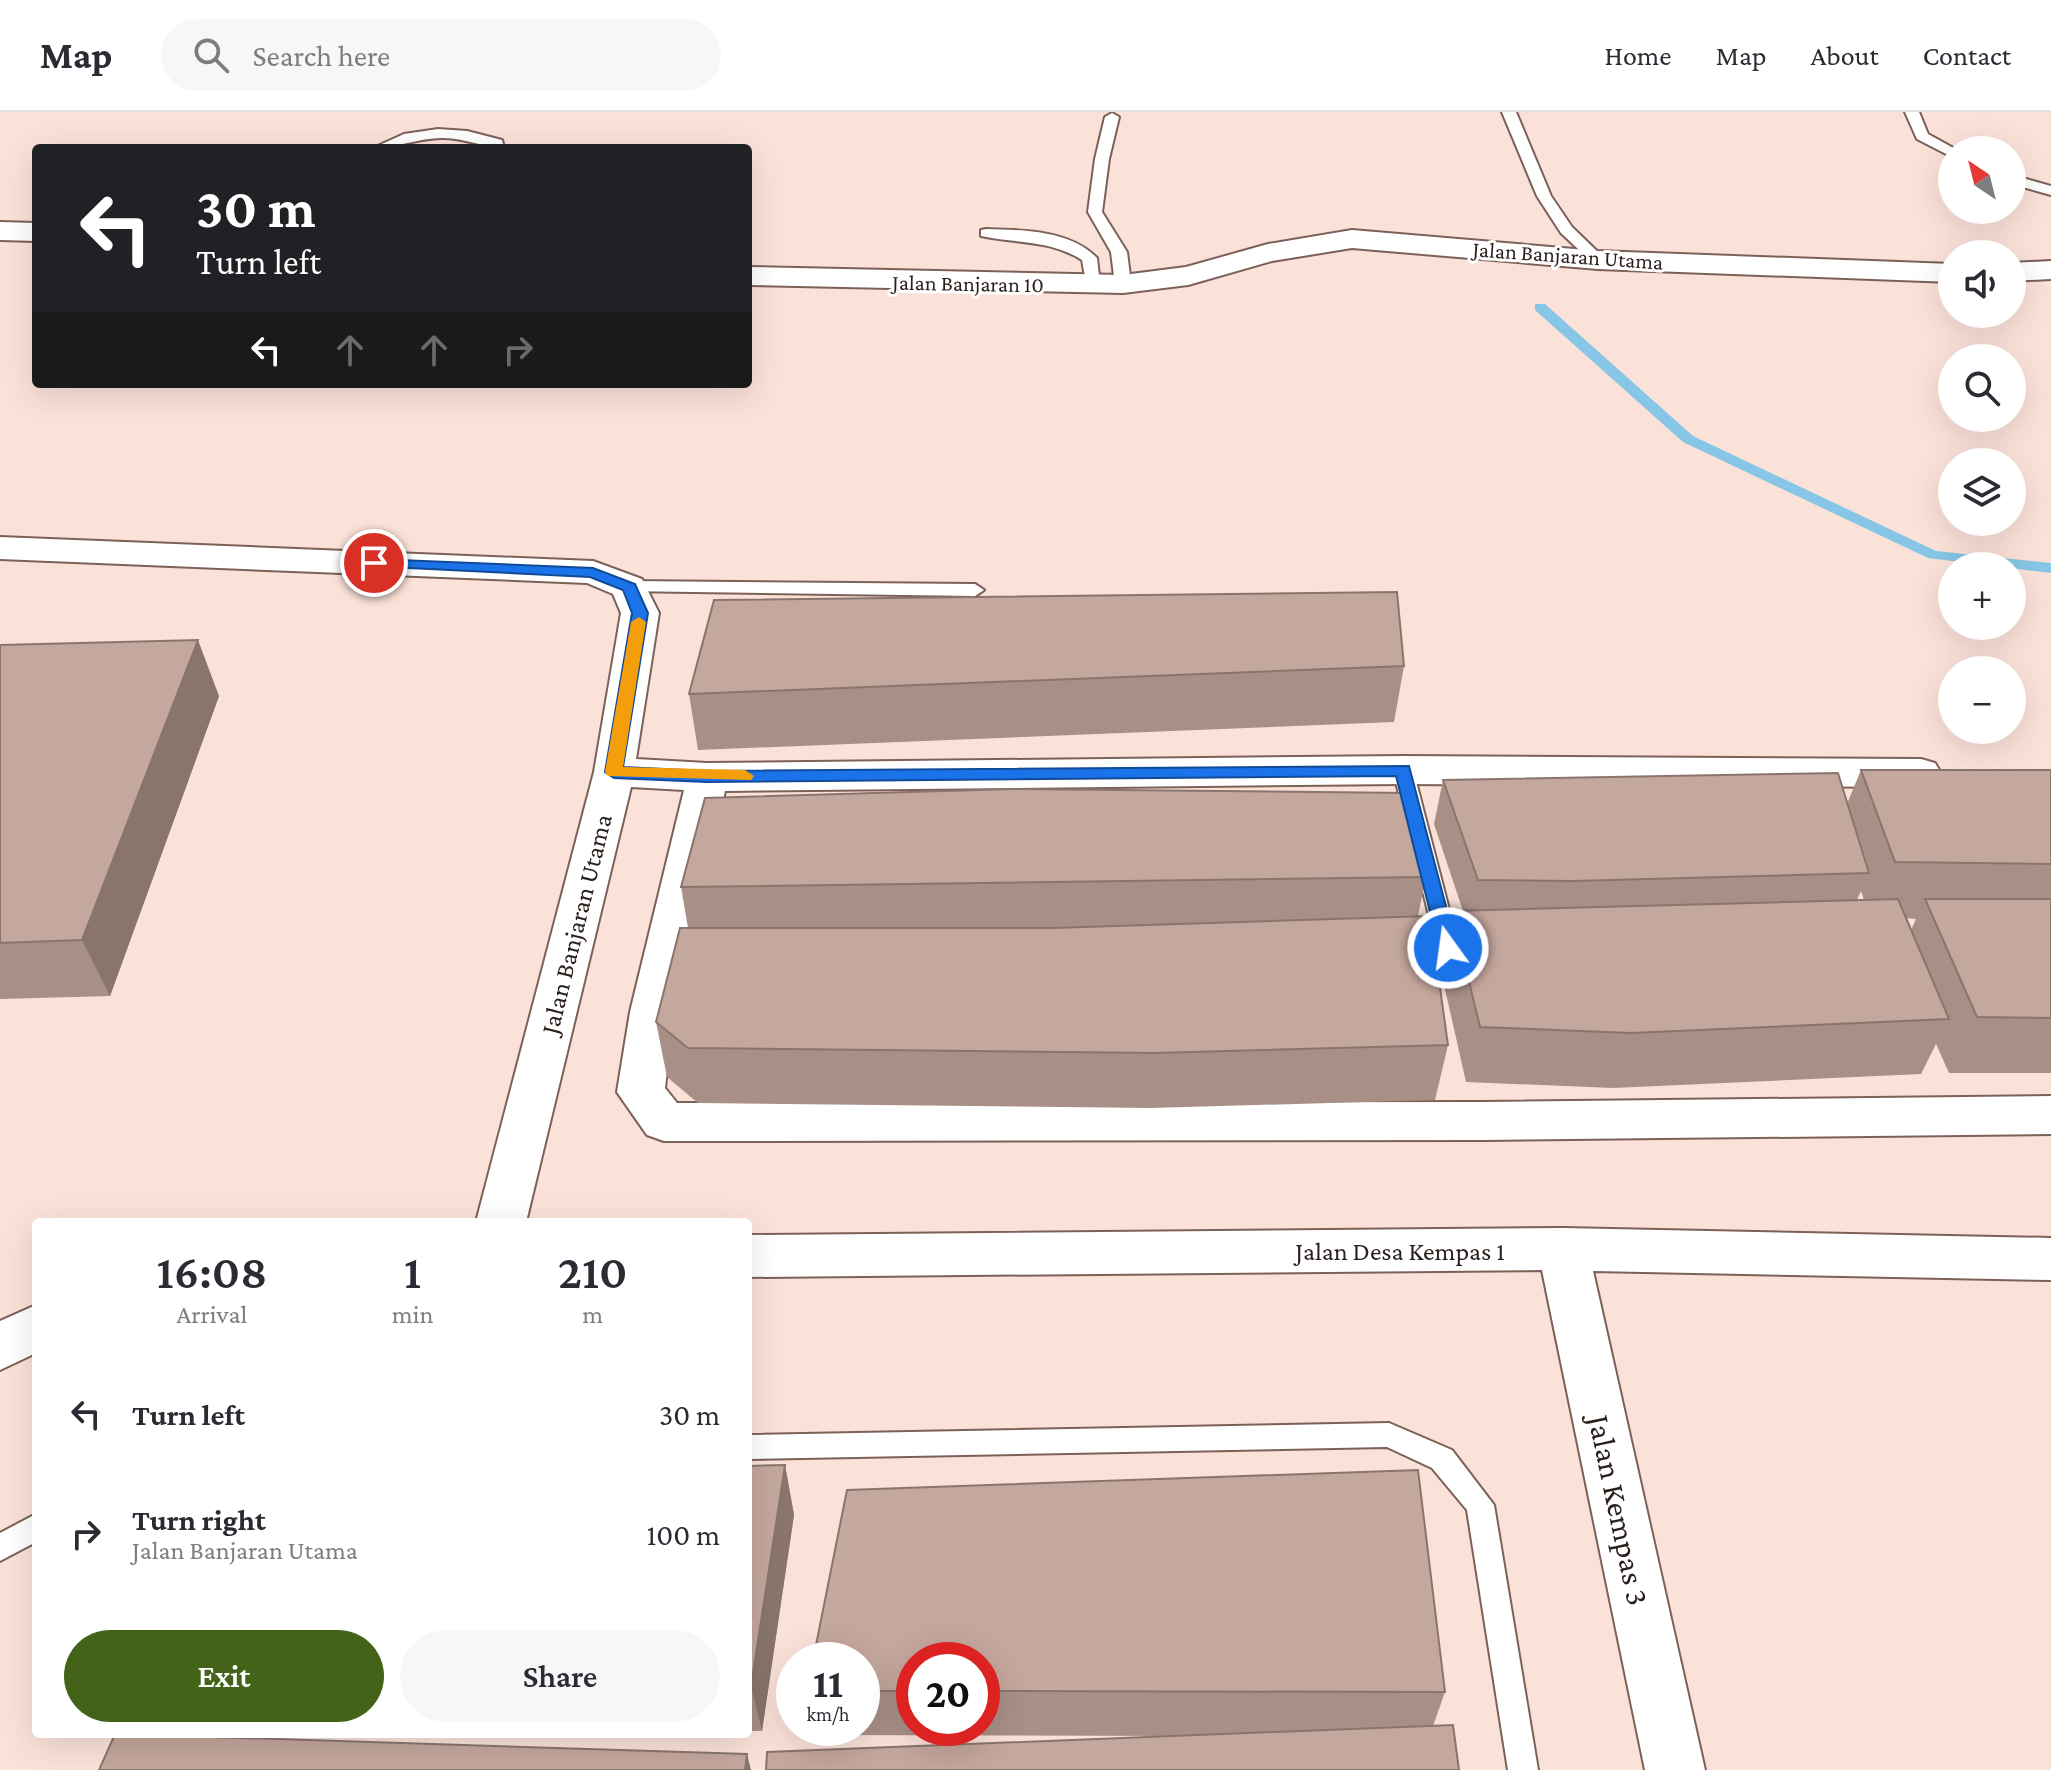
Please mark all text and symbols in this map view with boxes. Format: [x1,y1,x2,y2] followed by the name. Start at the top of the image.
[161,19,721,91] search box
[189,33,233,77] icon: search
[40,34,113,76] text: Map
[253,39,390,72] text: Search here
[1605,40,1672,71] text: Home
[1716,40,1767,71] text: Map
[1811,40,1879,71] text: About
[1923,40,2011,71] text: Contact
[1938,136,2026,224] north arrow
[1938,136,2026,744] map controls
[64,176,168,280] icon: left
[196,177,316,239] text: 30 m
[1470,236,1664,275] street label: Jalan Banjaran Utama
[1938,240,2026,328] button: sound
[196,242,321,282] text: Turn left
[890,270,1044,297] street label: Jalan Banjaran 10
[244,328,288,372] icon: left
[328,328,372,372] icon: ahead
[412,328,456,372] icon: ahead
[496,328,540,372] icon: right
[1938,344,2026,432] button: search
[1938,448,2026,536] button: layers
[340,529,408,597] pin
[352,541,396,585] icon: arrive
[1938,552,2026,640] button: +
[1938,656,2026,744] button: −
[535,811,618,1039] street label: Jalan Banjaran Utama
[1406,906,1490,990] position arrow
[1293,1237,1505,1266] street label: Jalan Desa Kempas 1
[157,1245,267,1298] text: 16:08
[404,1245,421,1298] text: 1
[558,1245,627,1298] text: 210
[177,1300,247,1329] text: Arrival
[392,1300,434,1329] text: min
[582,1300,603,1329] text: m
[64,1392,108,1436] icon: left
[132,1398,245,1431] text: Turn left
[659,1398,720,1431] text: 30 m
[1581,1409,1657,1609] street label: Jalan Kempas 3
[132,1503,266,1536] text: Turn right
[64,1512,108,1556] icon: right
[646,1518,720,1551] text: 100 m
[132,1536,358,1565] text: Jalan Banjaran Utama
[64,1630,384,1722] button: Exit
[400,1630,720,1722] button: Share
[896,1642,1000,1746] speed limit sign: 20
[813,1661,843,1706] text: 11
[806,1703,850,1725] text: km/h

